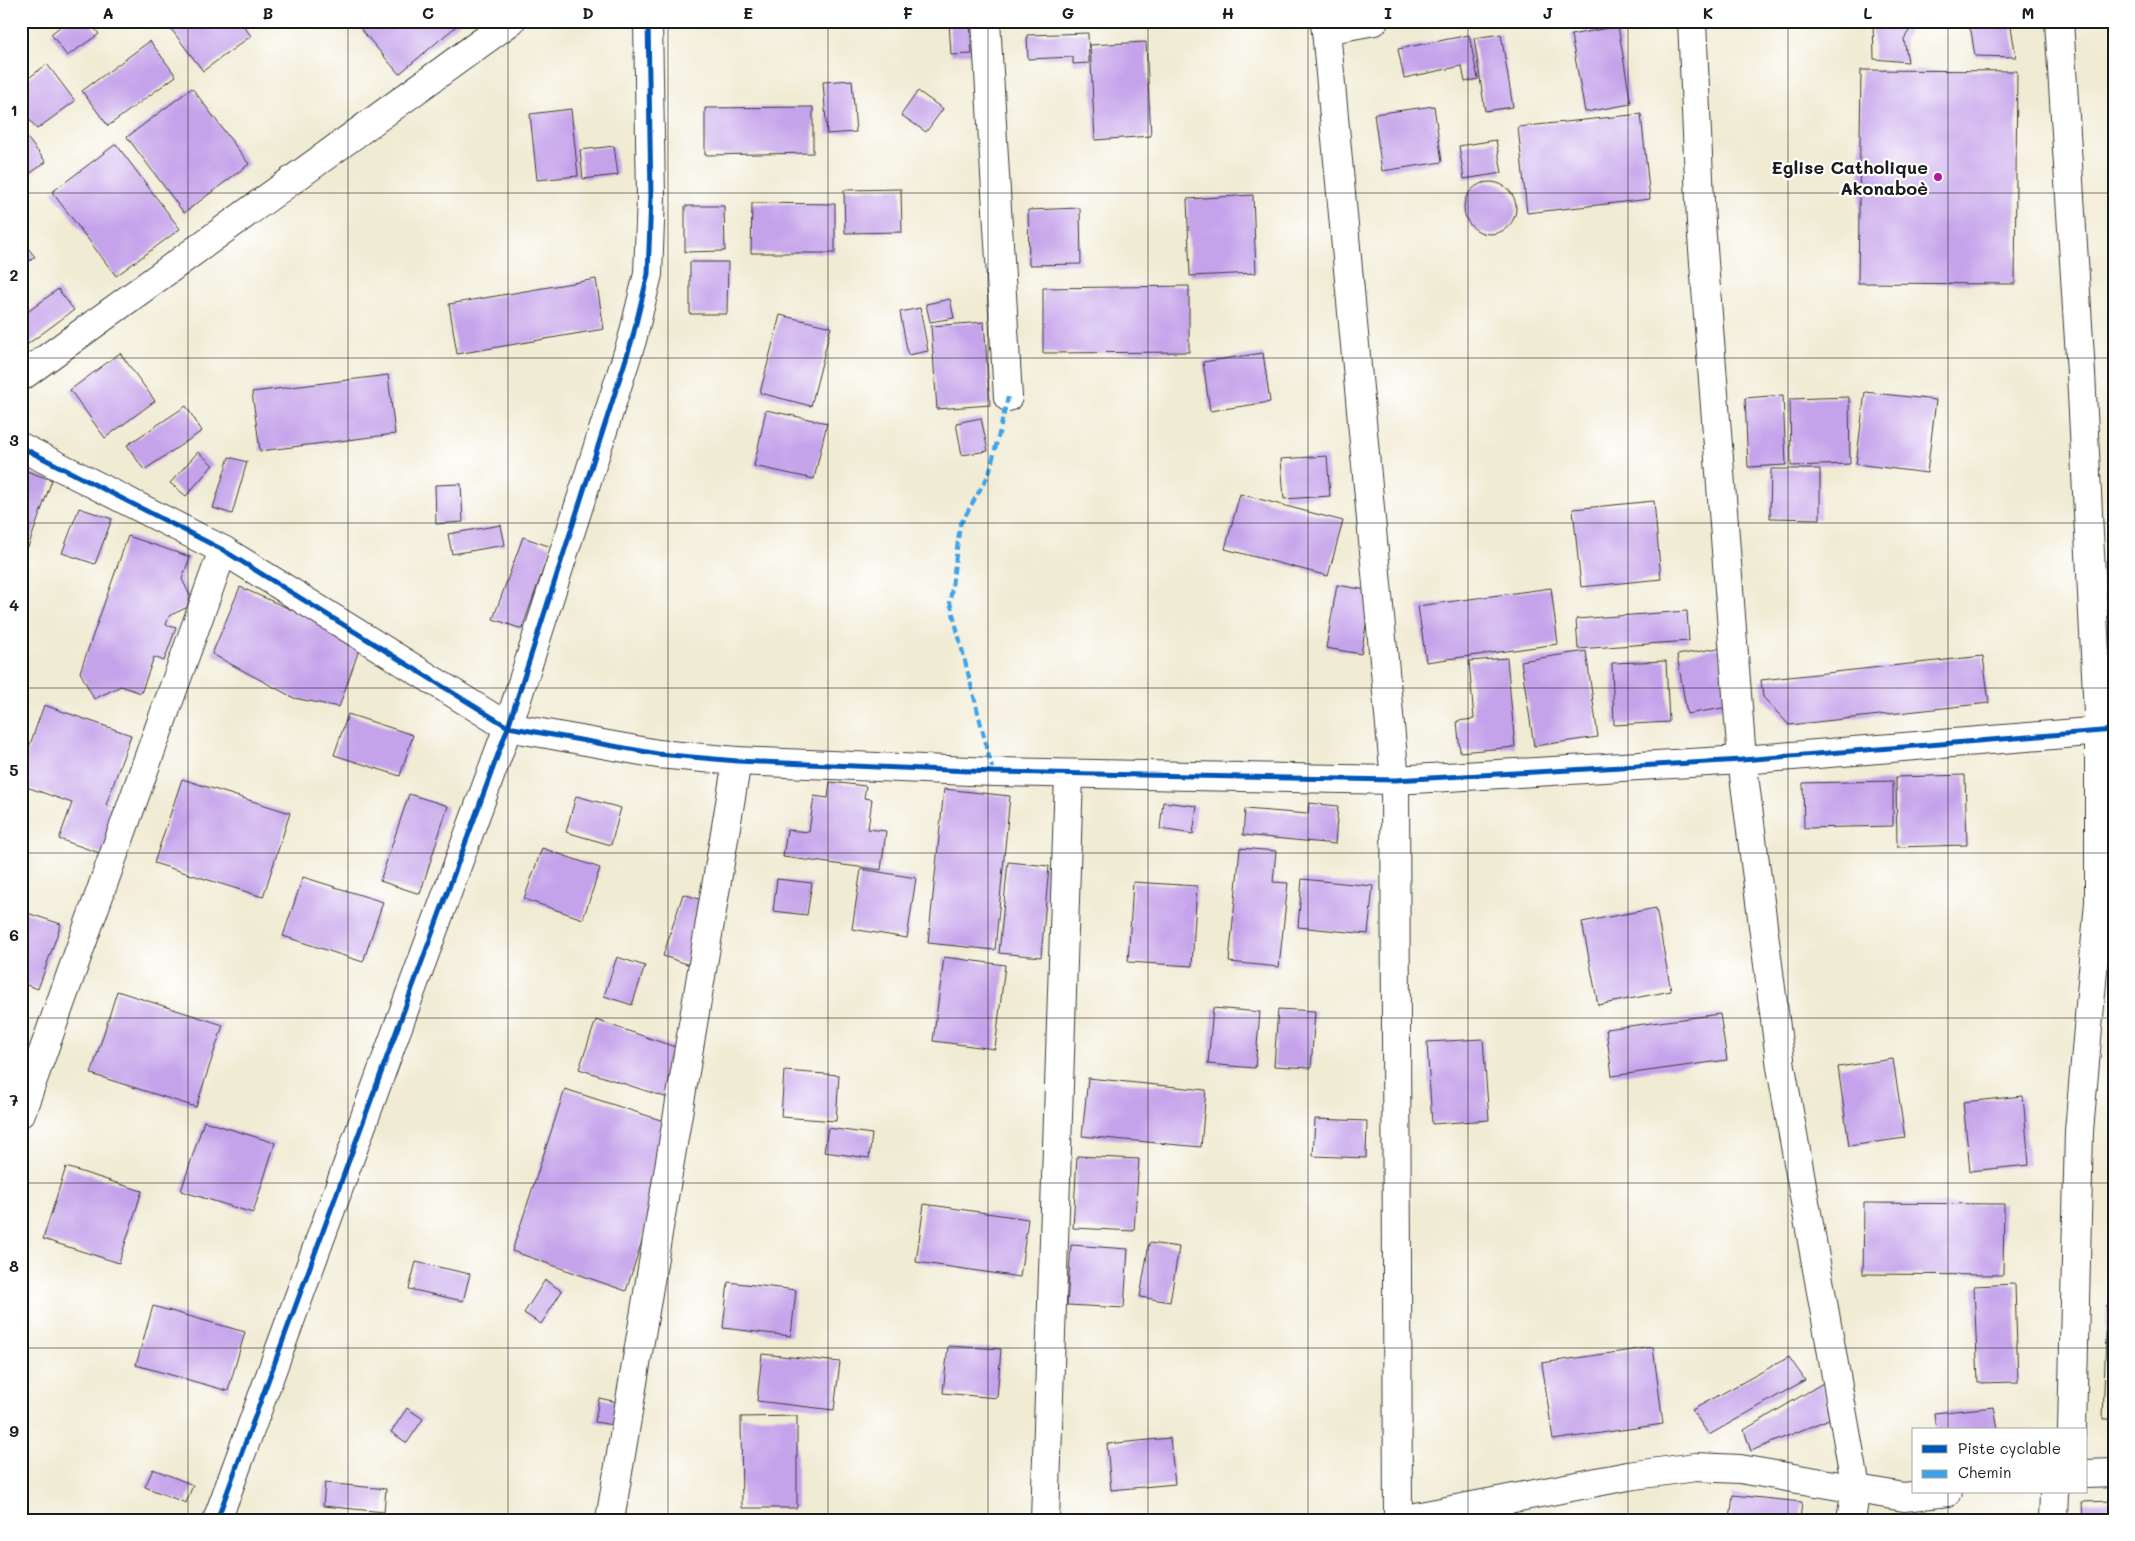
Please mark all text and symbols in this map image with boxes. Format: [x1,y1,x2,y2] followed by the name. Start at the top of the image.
[102,2,114,23] text: A
[263,2,273,23] text: B
[422,2,434,23] text: C
[582,2,594,23] text: D
[743,2,753,23] text: E
[903,2,913,23] text: F
[1062,2,1074,23] text: G
[1222,2,1234,23] text: H
[1384,2,1392,23] text: I
[1543,2,1553,23] text: J
[1703,2,1713,23] text: K
[1863,2,1873,23] text: L
[2022,2,2034,23] text: M
[10,99,18,120] text: 1
[1771,155,1928,200] place label: Eglise Catholique Akonaboè
[1932,171,1944,183] marker: Eglise Catholique Akonaboè
[10,264,19,285] text: 2
[9,429,19,450] text: 3
[9,594,19,615] text: 4
[9,759,19,780] text: 5
[9,924,19,945] text: 6
[10,1089,19,1110] text: 7
[9,1255,19,1276] text: 8
[9,1420,19,1441] text: 9
[1912,1428,2088,1494] legend
[1958,1438,2061,1458] text: Piste cyclable
[1958,1462,2011,1482] text: Chemin

